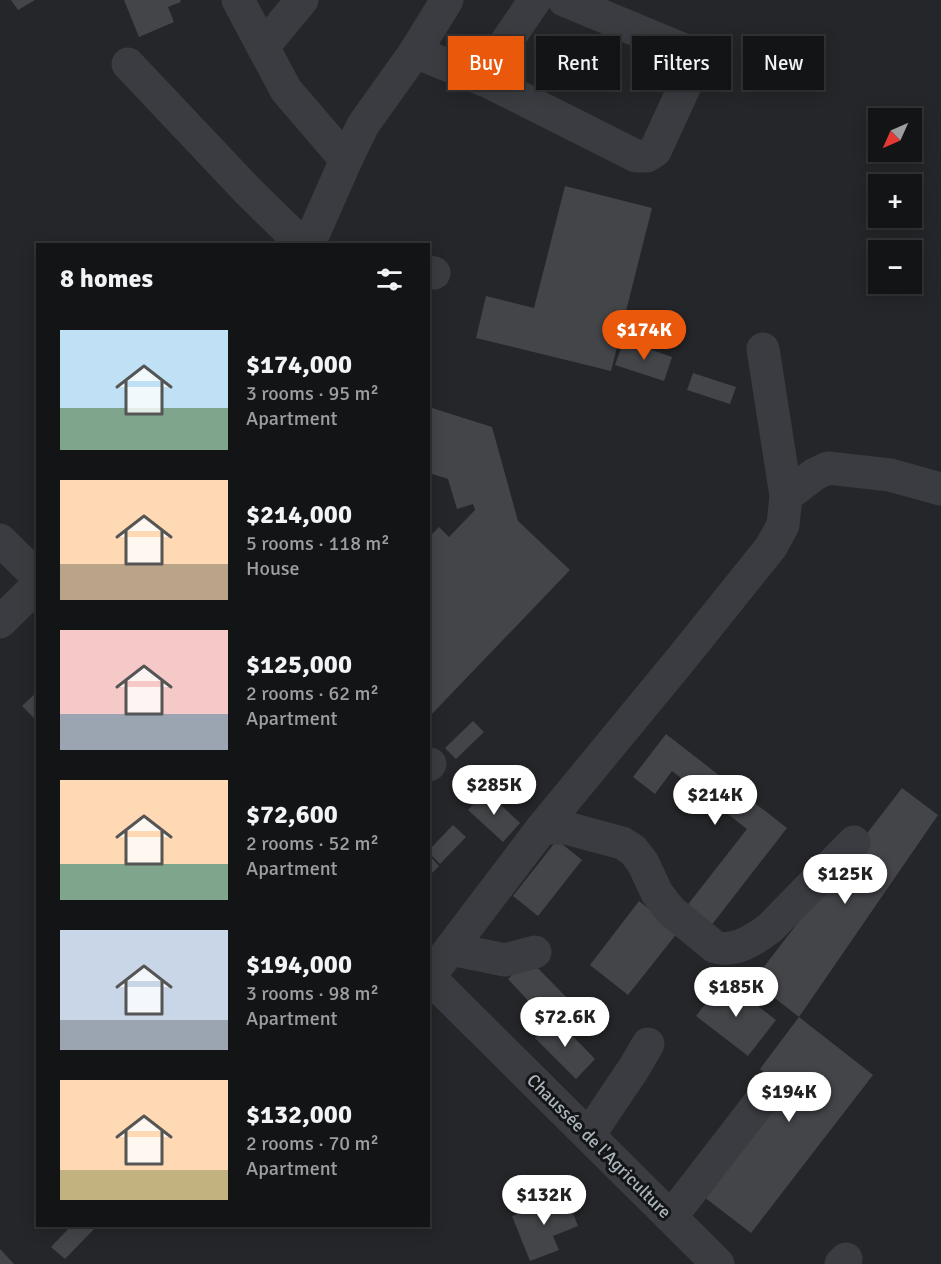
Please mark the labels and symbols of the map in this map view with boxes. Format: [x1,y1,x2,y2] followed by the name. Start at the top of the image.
[868,108,922,162] north arrow
[602,310,686,361] pin: $174K
[452,765,536,816] pin: $285K
[673,775,757,826] pin: $214K
[803,854,887,905] pin: $125K
[694,967,778,1018] pin: $185K
[516,997,614,1048] pin: $72.6K
[522,1069,676,1223] street label: Chaussée de l'Agriculture
[747,1072,831,1123] pin: $194K
[502,1175,586,1226] pin: $132K

